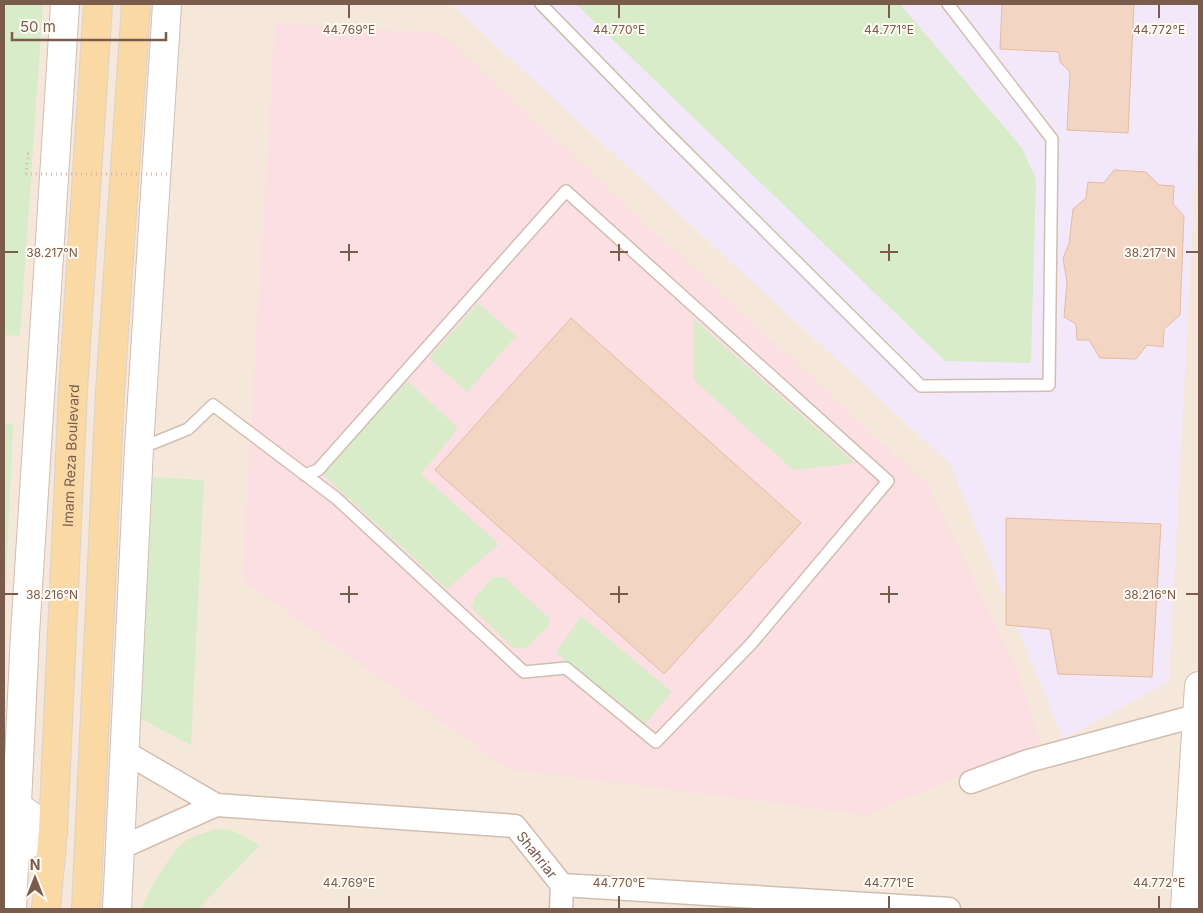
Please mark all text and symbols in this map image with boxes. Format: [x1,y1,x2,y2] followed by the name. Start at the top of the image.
[12,10,166,42] scale bar
[20,17,56,36] text: 50 m
[323,22,375,37] text: 44.769°E
[593,22,645,37] text: 44.770°E
[864,22,914,37] text: 44.771°E
[1133,22,1185,37] text: 44.772°E
[26,245,78,260] text: 38.217°N
[1124,245,1176,260] text: 38.217°N
[58,384,82,527] street label: Imam Reza Boulevard
[26,587,78,602] text: 38.216°N
[1124,587,1176,602] text: 38.216°N
[514,827,562,881] street label: Shahriar
[10,853,60,903] north arrow
[30,856,40,873] text: N
[323,875,375,890] text: 44.769°E
[593,875,645,890] text: 44.770°E
[864,875,914,890] text: 44.771°E
[1133,875,1185,890] text: 44.772°E

